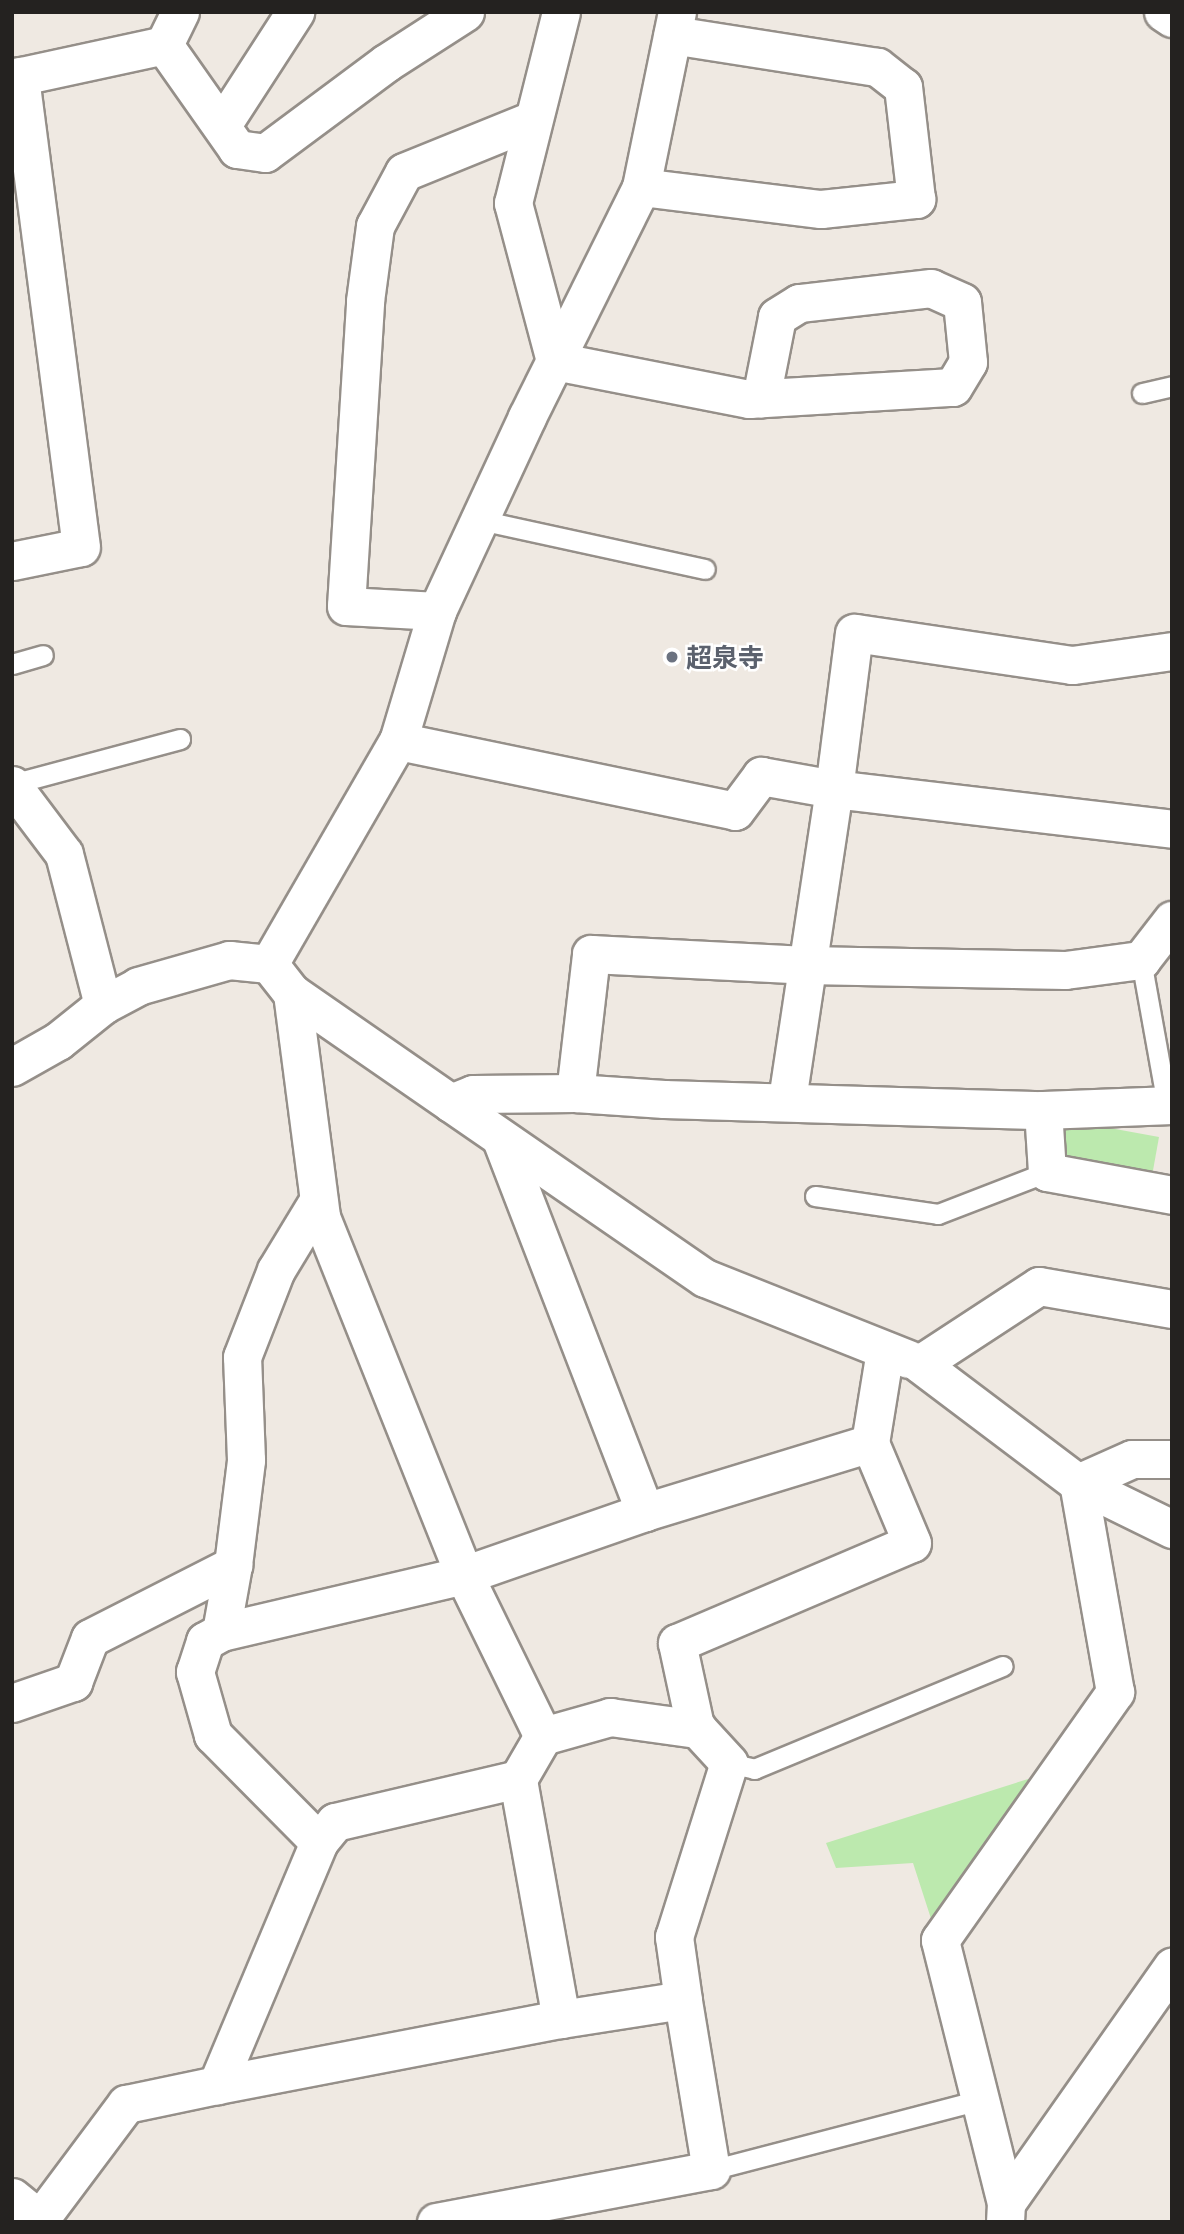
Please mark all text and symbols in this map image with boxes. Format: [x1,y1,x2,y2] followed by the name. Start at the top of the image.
[686,641,764,673] place label: 超泉寺
[664,649,680,665] marker: 超泉寺

